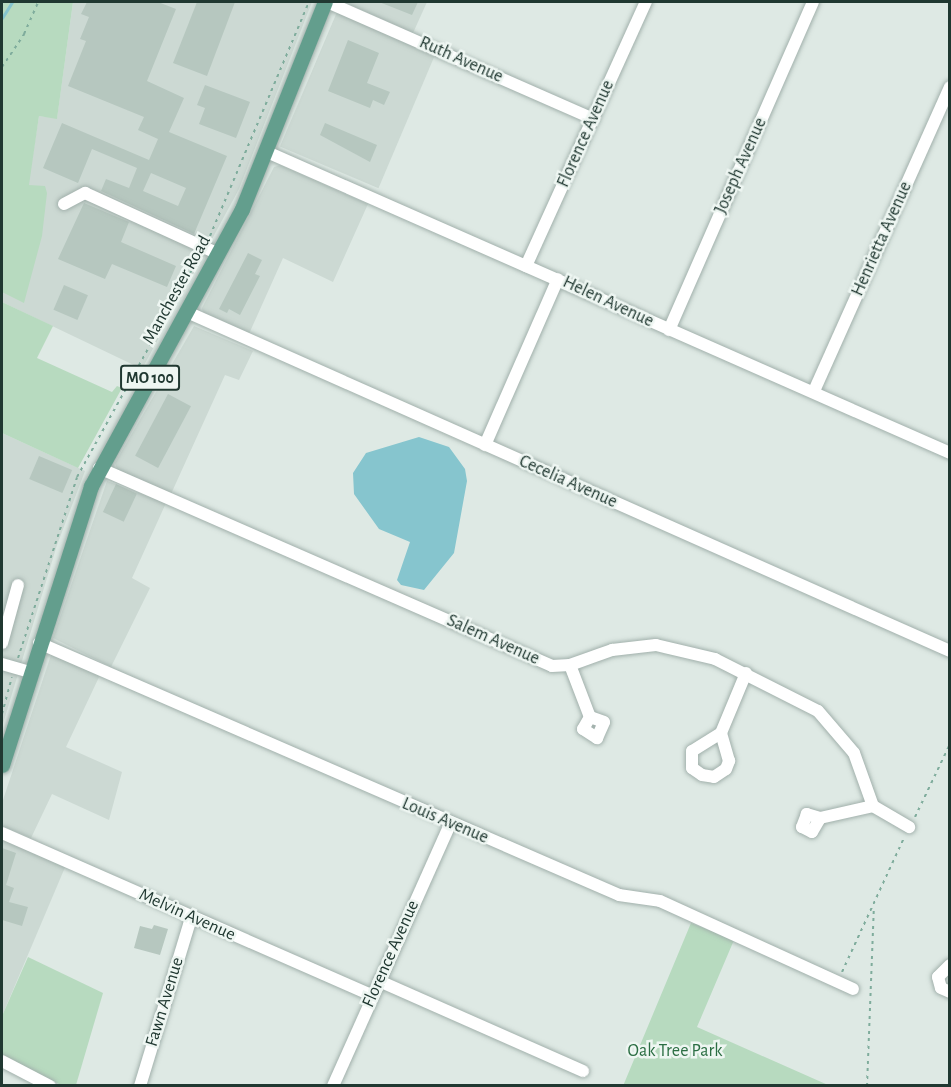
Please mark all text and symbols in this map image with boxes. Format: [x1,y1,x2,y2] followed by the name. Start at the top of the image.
[416,32,506,88] street label: Ruth Avenue
[553,77,619,191] street label: Florence Avenue
[710,115,772,217] street label: Joseph Avenue
[847,178,917,300] street label: Henrietta Avenue
[138,232,216,348] street label: Manchester Road
[559,272,657,332] street label: Helen Avenue
[120,365,180,391] road number: MO 100
[516,451,620,513] street label: Cecelia Avenue
[443,610,543,670] street label: Salem Avenue
[399,793,491,849] street label: Louis Avenue
[135,884,239,946] street label: Melvin Avenue
[358,897,424,1011] street label: Florence Avenue
[141,955,189,1049] street label: Fawn Avenue
[627,1040,723,1062] park label: Oak Tree Park

